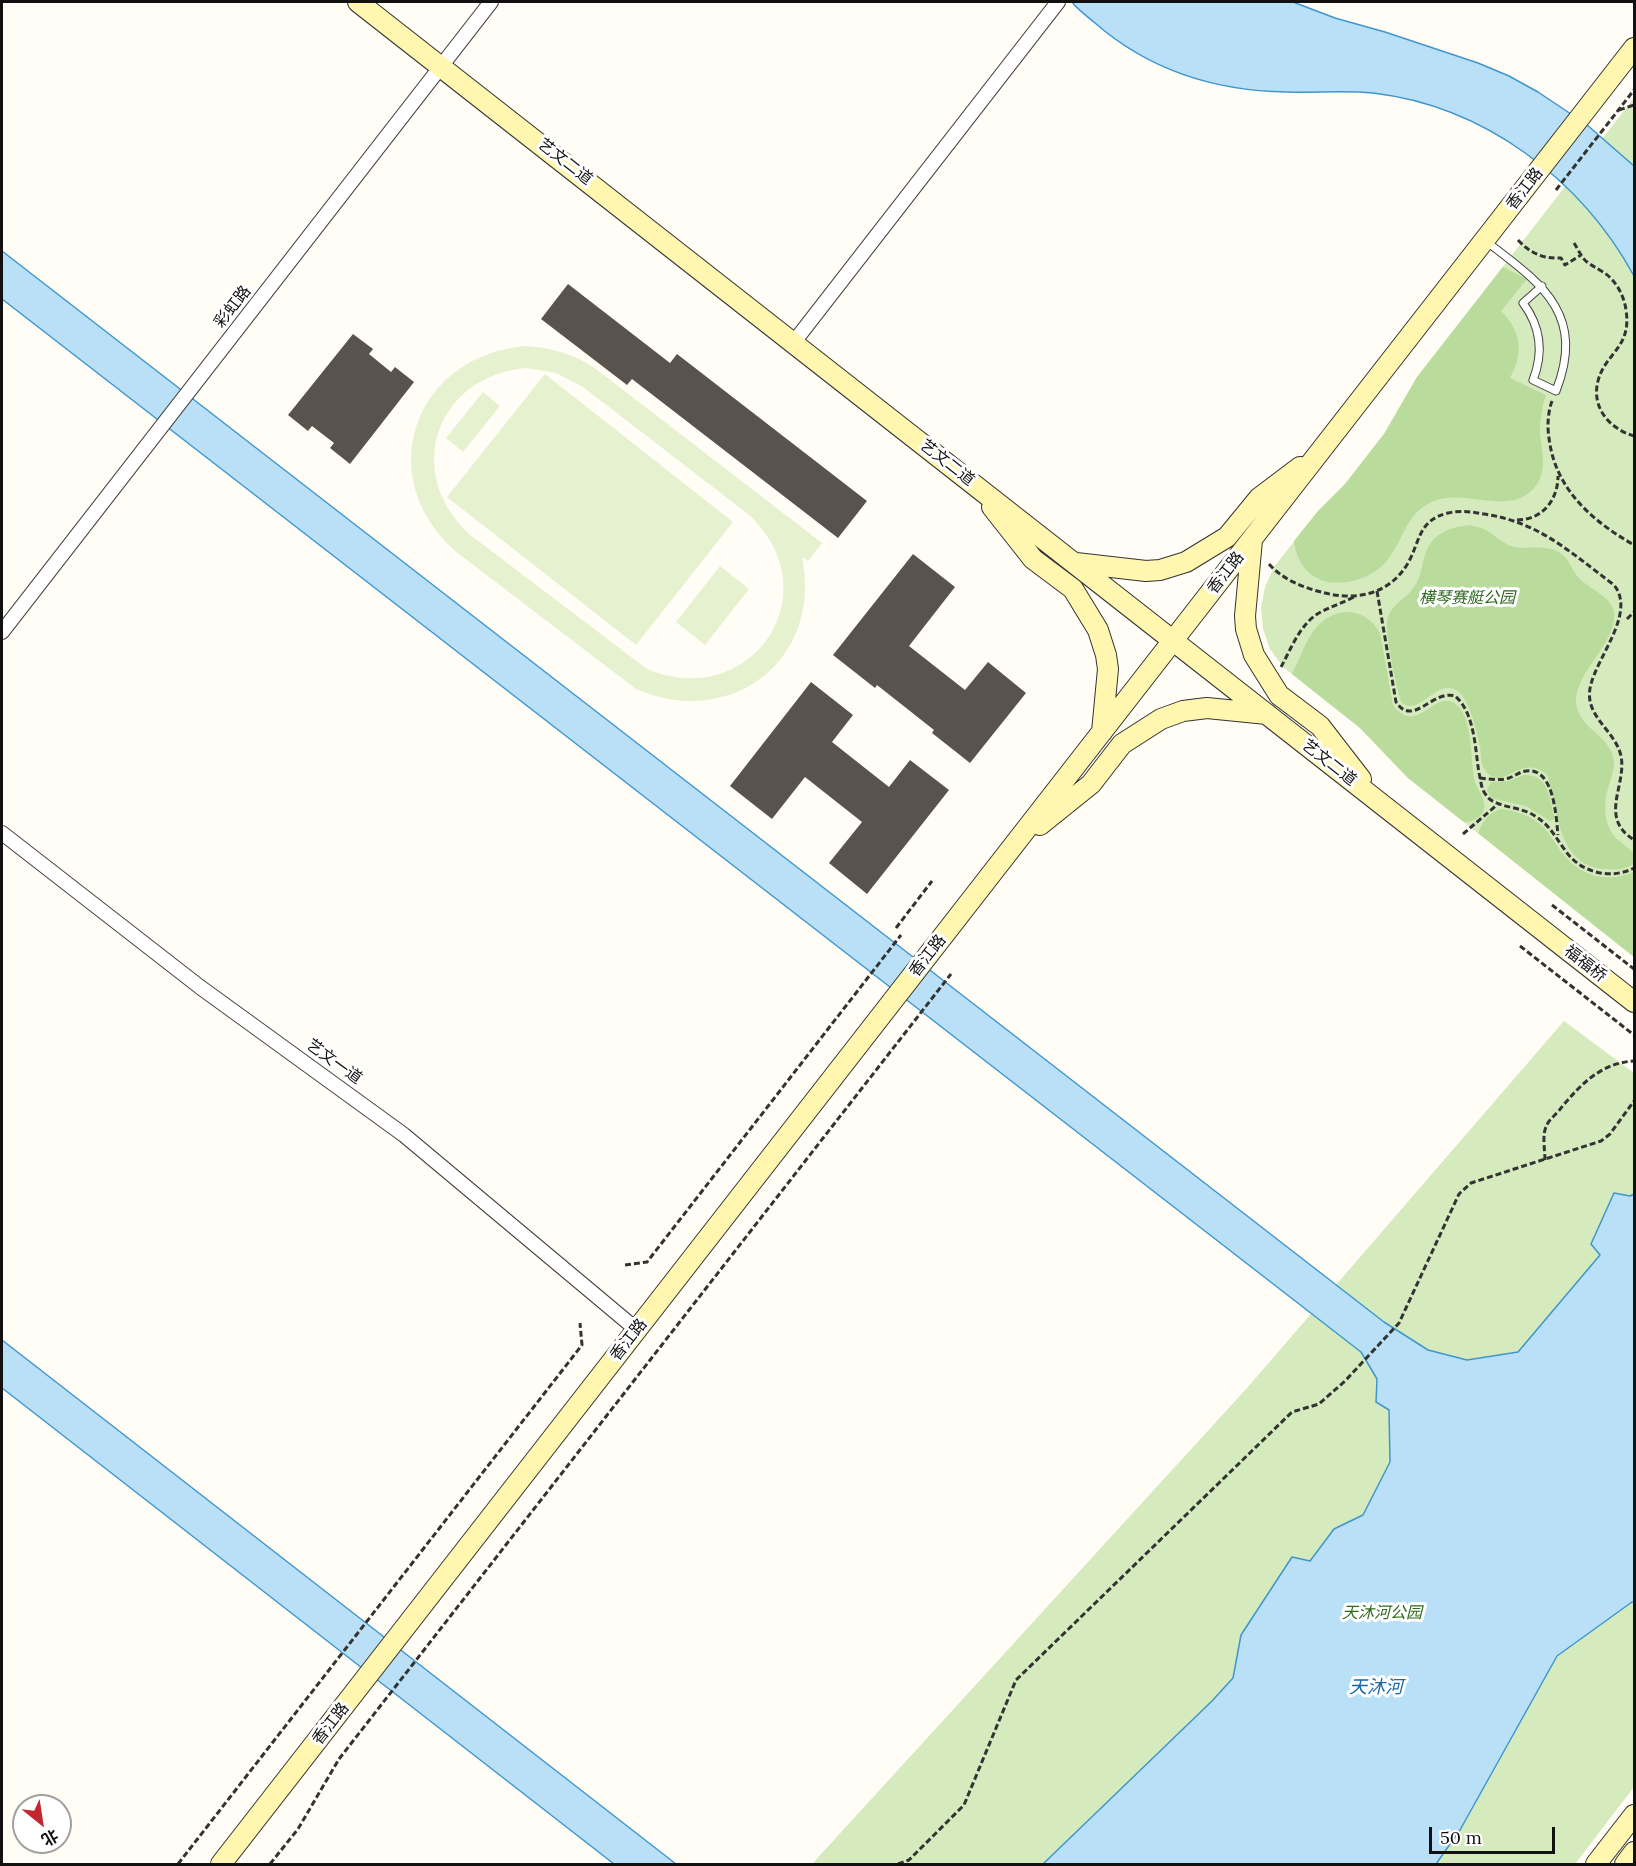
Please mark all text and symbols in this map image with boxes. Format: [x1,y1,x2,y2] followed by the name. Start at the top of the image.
[534,135,596,189] street label: 艺文二道
[1503,164,1547,214] street label: 香江路
[211,282,255,332] street label: 彩虹路
[916,436,978,490] street label: 艺文二道
[1204,548,1248,598] street label: 香江路
[1419,588,1515,608] park label: 横琴赛艇公园
[1298,736,1360,790] street label: 艺文二道
[906,931,950,981] street label: 香江路
[1560,942,1610,986] street label: 福福桥
[302,1035,366,1089] street label: 艺文一道
[607,1315,651,1365] street label: 香江路
[1342,1603,1422,1623] park label: 天沐河公园
[1349,1677,1403,1699] water label: 天沐河
[309,1699,353,1749] street label: 香江路
[12,1794,72,1854] north arrow
[1432,1815,1558,1853] scale bar
[38,1825,62,1851] text: 北
[1440,1826,1482,1849] text: 50 m

